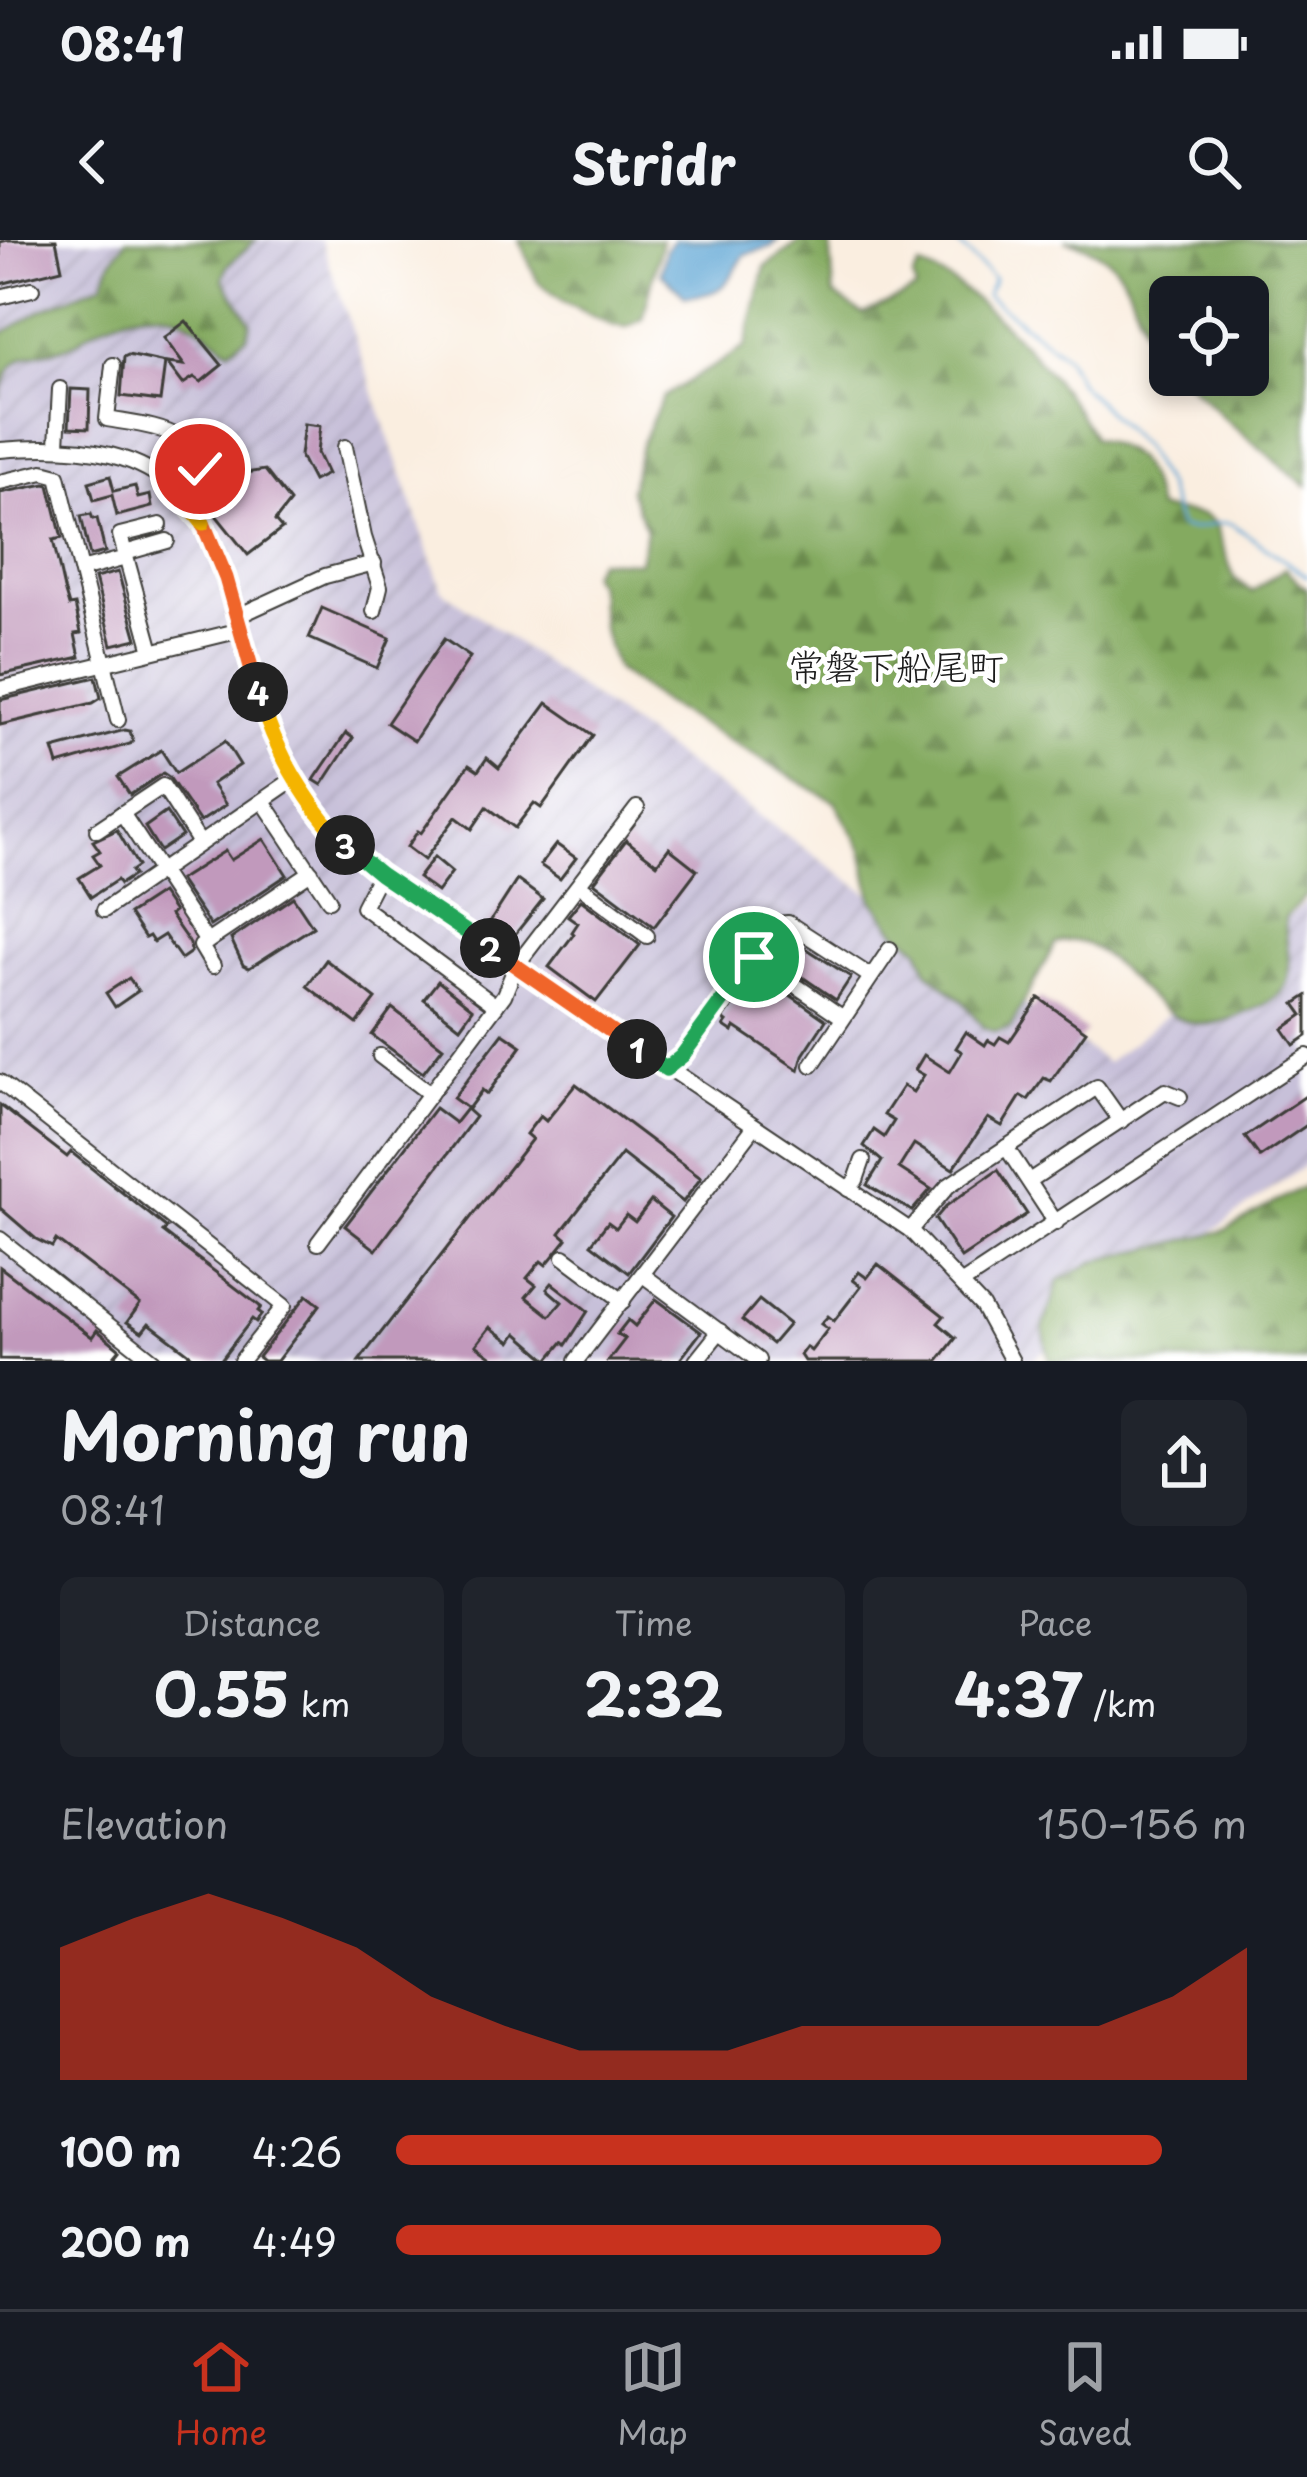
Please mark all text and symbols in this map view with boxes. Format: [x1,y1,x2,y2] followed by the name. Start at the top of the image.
[60,8,185,76] text: 08:41
[571,122,736,203] text: Stridr
[60,129,126,195] icon: back
[1181,129,1247,195] icon: search
[1149,276,1269,396] map controls
[1149,276,1269,396] button: locate
[149,418,251,520] pin
[167,436,233,502] icon: check
[788,638,1004,692] district label: 常磐下船尾町
[228,662,288,722] pin: 4
[247,667,269,717] text: 4
[315,815,375,875] pin: 3
[334,820,356,870] text: 3
[703,906,805,1008] pin
[460,918,520,978] pin: 2
[478,923,502,973] text: 2
[721,924,787,990] icon: arrive
[607,1019,667,1079] pin: 1
[629,1024,645,1074] text: 1
[60,1384,470,1483] text: Morning run
[1121,1400,1247,1526] button: share
[60,1479,165,1538] text: 08:41
[183,1597,321,1647] text: Distance
[615,1597,692,1647] text: Time
[1018,1597,1092,1647] text: Pace
[153,1647,290,1737] text: 0.55
[583,1647,724,1737] text: 2:32
[954,1647,1082,1737] text: 4:37
[290,1678,350,1728] text: km
[1082,1678,1156,1728] text: /km
[60,1793,228,1852] text: Elevation
[1037,1793,1247,1852] text: 150–156 m
[60,2121,182,2180] text: 100 m
[252,2121,342,2180] text: 4:26
[60,2211,190,2270] text: 200 m
[252,2211,337,2270] text: 4:49
[175,2334,267,2456] tab: Home
[617,2334,688,2456] tab: Map
[1038,2334,1132,2456] tab: Saved

